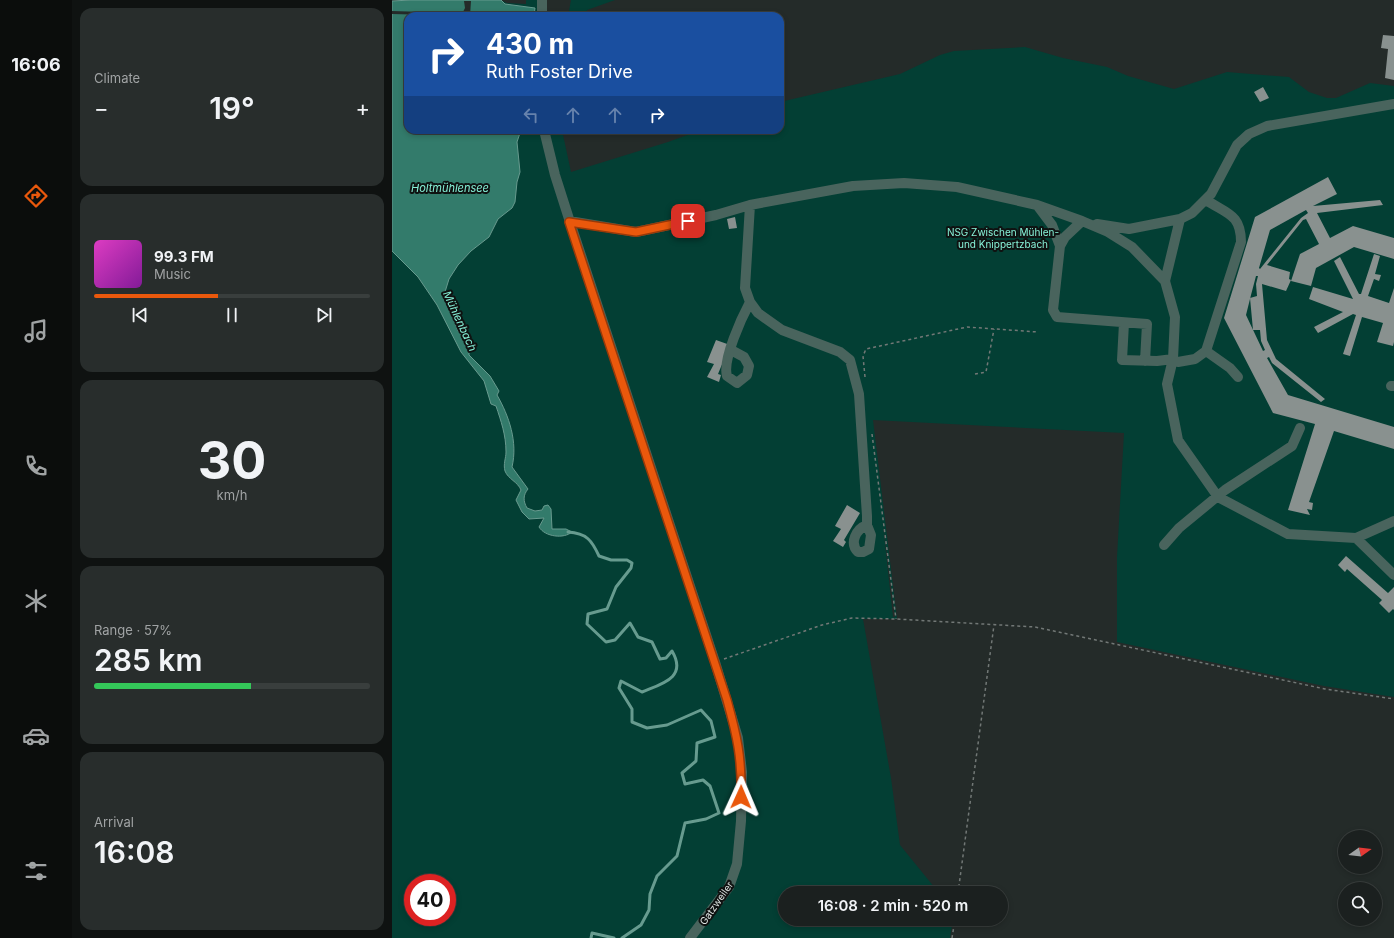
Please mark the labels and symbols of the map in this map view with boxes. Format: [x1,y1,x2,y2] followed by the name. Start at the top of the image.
[411,181,489,195] water label: Holtmühlensee
[671,204,705,238] pin
[947,226,1059,250] park label: NSG Zwischen Mühlen- und Knippertzbach
[440,289,480,354] water label: Mühlenbach
[720,776,762,818] position arrow
[1338,830,1382,874] north arrow
[404,874,456,926] speed limit sign: 40
[697,879,735,927] street label: Gatzweiler

